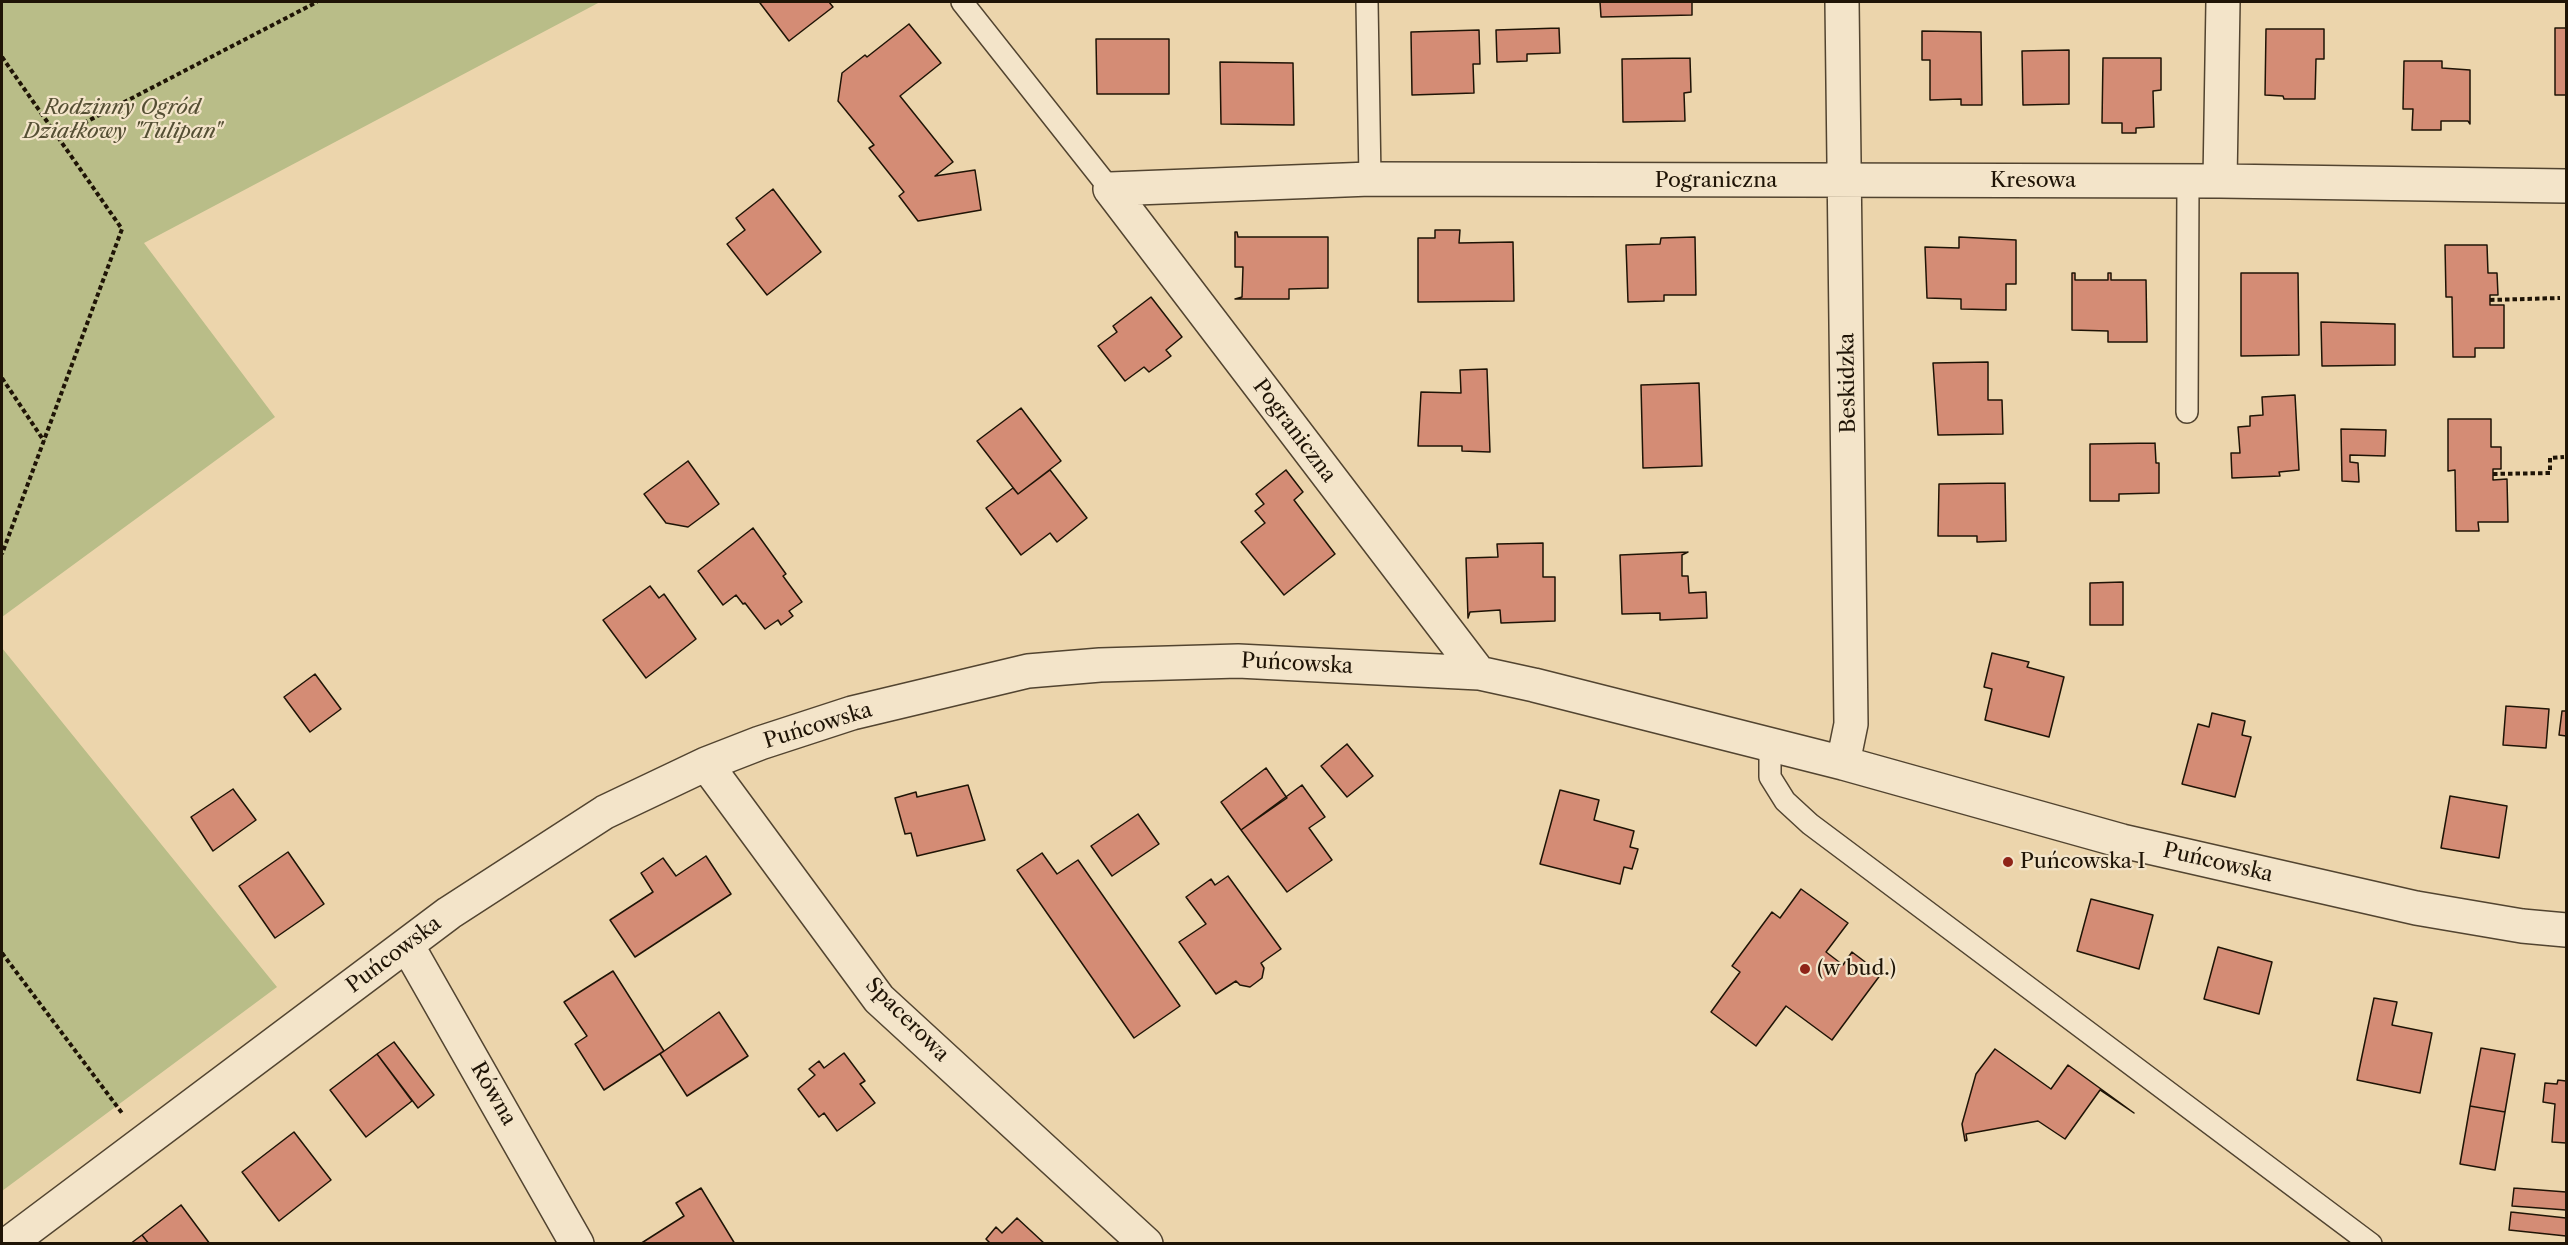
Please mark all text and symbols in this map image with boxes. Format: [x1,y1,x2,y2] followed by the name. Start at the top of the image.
[23,95,221,145] park label: Rodzinny Ogród Działkowy "Tulipan"
[1655,168,1777,194] street label: Pograniczna
[1990,168,2076,194] street label: Kresowa
[1835,333,1861,433] street label: Beskidzka
[1247,374,1341,488] street label: Pograniczna
[1240,648,1354,680] street label: Puńcowska
[761,698,875,754] street label: Puńcowska
[2161,838,2275,888] street label: Puńcowska
[2020,849,2145,875] place label: Puńcowska I
[2001,855,2015,869] marker: Puńcowska I
[342,911,446,999] street label: Puńcowska
[1817,956,1896,982] place label: (w bud.)
[1798,962,1812,976] marker: (w bud.)
[860,973,954,1067] street label: Spacerowa
[465,1058,521,1130] street label: Równa

